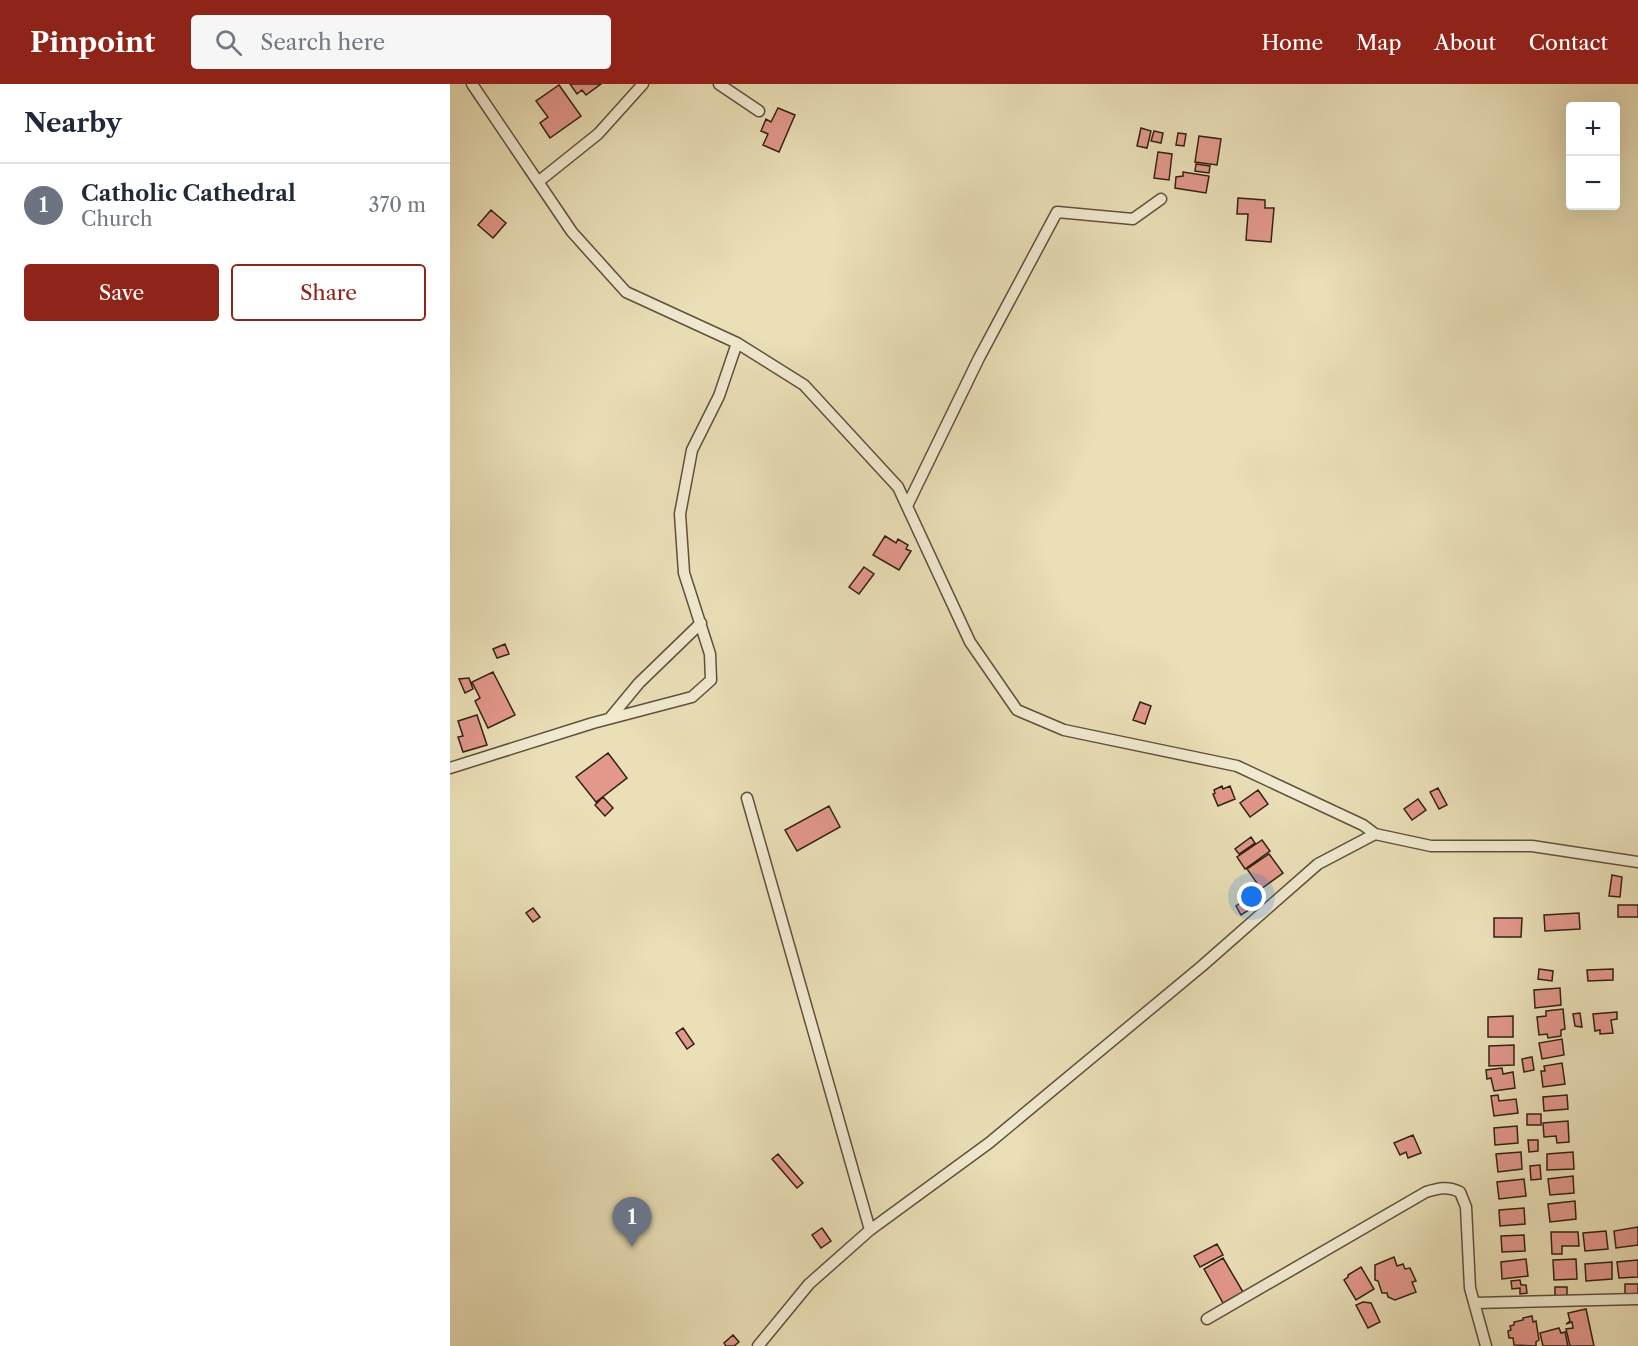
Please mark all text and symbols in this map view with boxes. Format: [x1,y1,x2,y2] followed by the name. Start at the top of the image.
[191,15,611,69] search box
[30,25,155,59] text: Pinpoint
[212,26,245,59] icon: search
[260,29,385,56] text: Search here
[1262,30,1323,55] text: Home
[1356,30,1401,55] text: Map
[1434,30,1496,55] text: About
[1529,30,1608,55] text: Contact
[1566,102,1620,210] map controls
[1566,102,1620,156] button: +
[24,107,122,139] text: Nearby
[1566,156,1620,210] button: −
[81,180,296,207] text: Catholic Cathedral
[39,193,48,217] text: 1
[369,193,426,217] text: 370 m
[81,207,152,231] text: Church
[24,264,219,321] button: Save
[231,264,426,321] button: Share
[1237,882,1266,911] your location
[612,1198,651,1247] pin: 1

